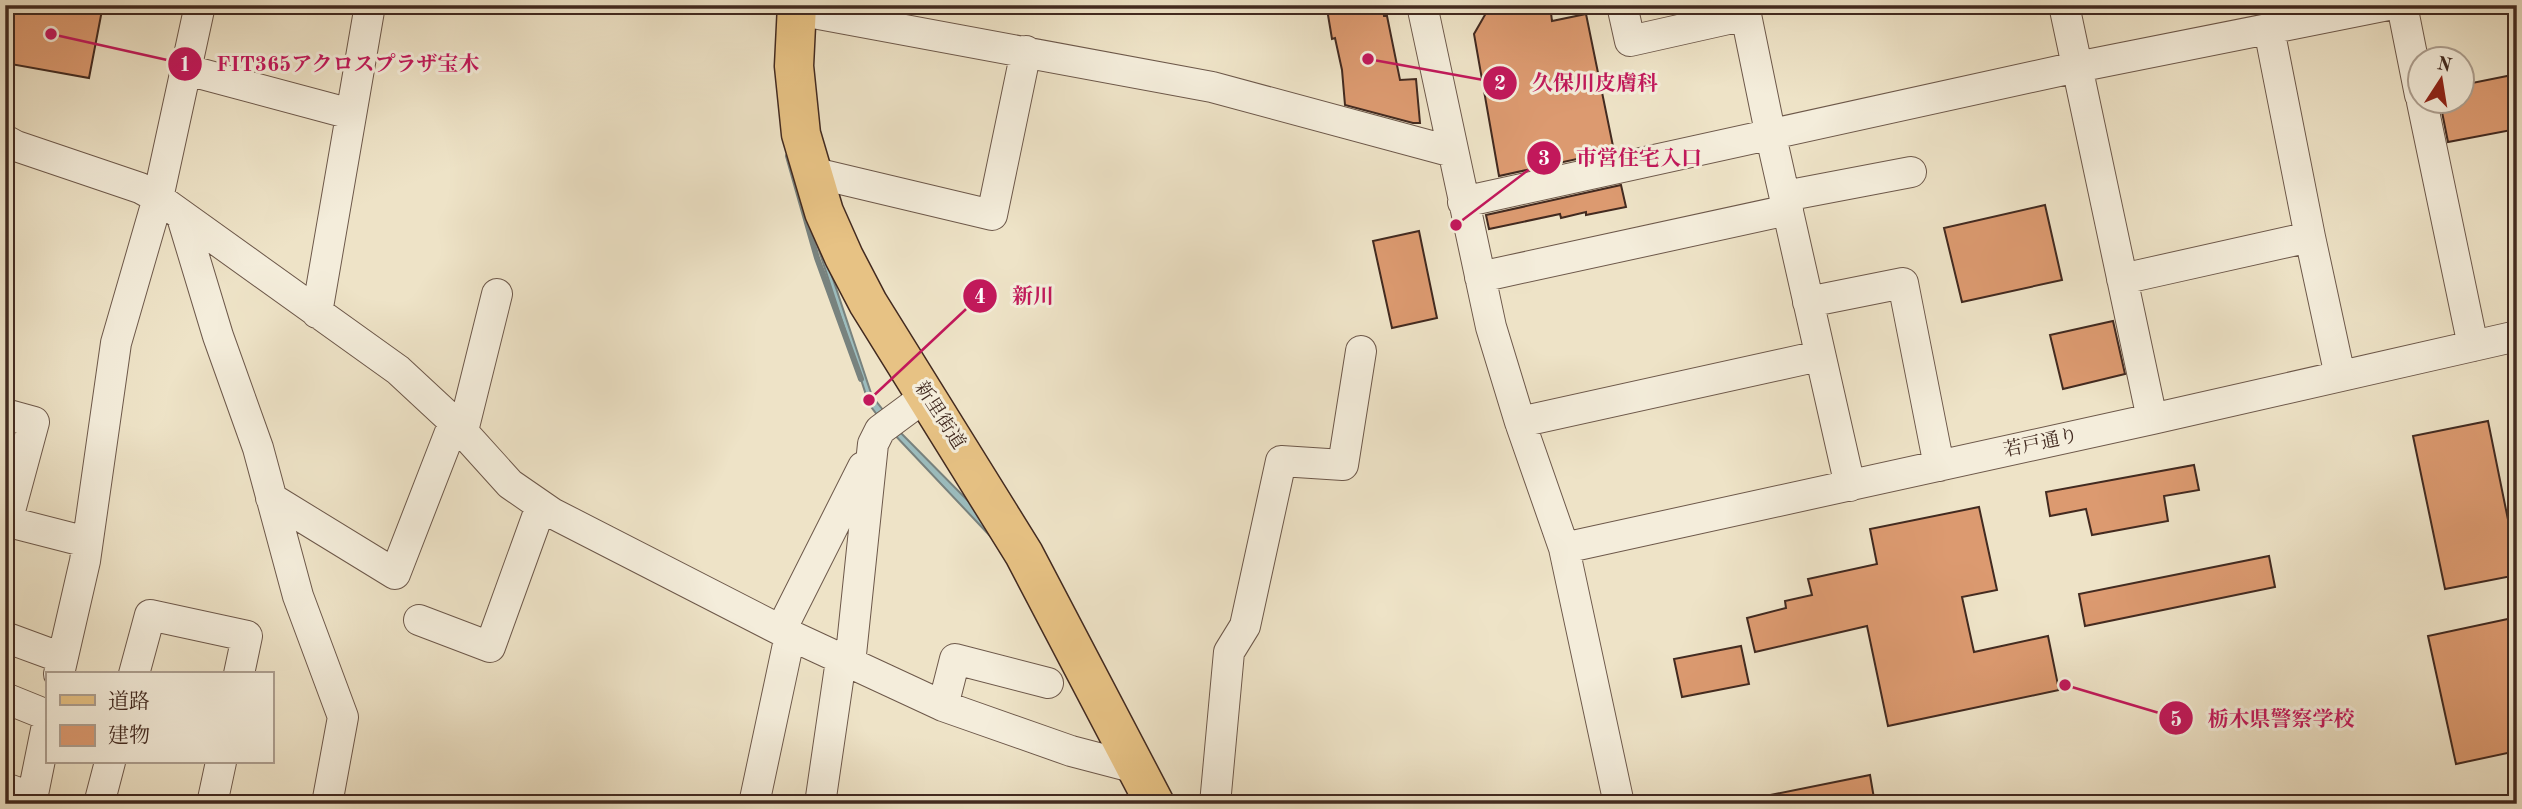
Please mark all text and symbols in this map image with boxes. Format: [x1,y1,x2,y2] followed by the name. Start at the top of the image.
[167,43,494,85] callout: FIT365アクロスプラザ宝木
[2406,46,2476,116] north arrow
[216,53,480,76] text: FIT365アクロスプラザ宝木
[179,55,191,76] text: 1
[2435,55,2454,77] text: N
[1483,62,1672,104] callout: 久保川皮膚科
[1532,72,1658,95] text: 久保川皮膚科
[1494,74,1506,95] text: 2
[1527,137,1716,179] callout: 市営住宅入口
[1576,147,1702,170] text: 市営住宅入口
[1538,149,1550,170] text: 3
[963,275,1068,317] callout: 新川
[1012,285,1054,308] text: 新川
[974,287,986,308] text: 4
[910,378,969,453] street label: 新里街道
[2001,425,2080,461] street label: 若戸通り
[46,672,273,764] legend
[108,690,150,713] text: 道路
[2158,697,2368,739] callout: 栃木県警察学校
[2208,707,2355,731] text: 栃木県警察学校
[2170,710,2182,731] text: 5
[108,724,150,747] text: 建物

